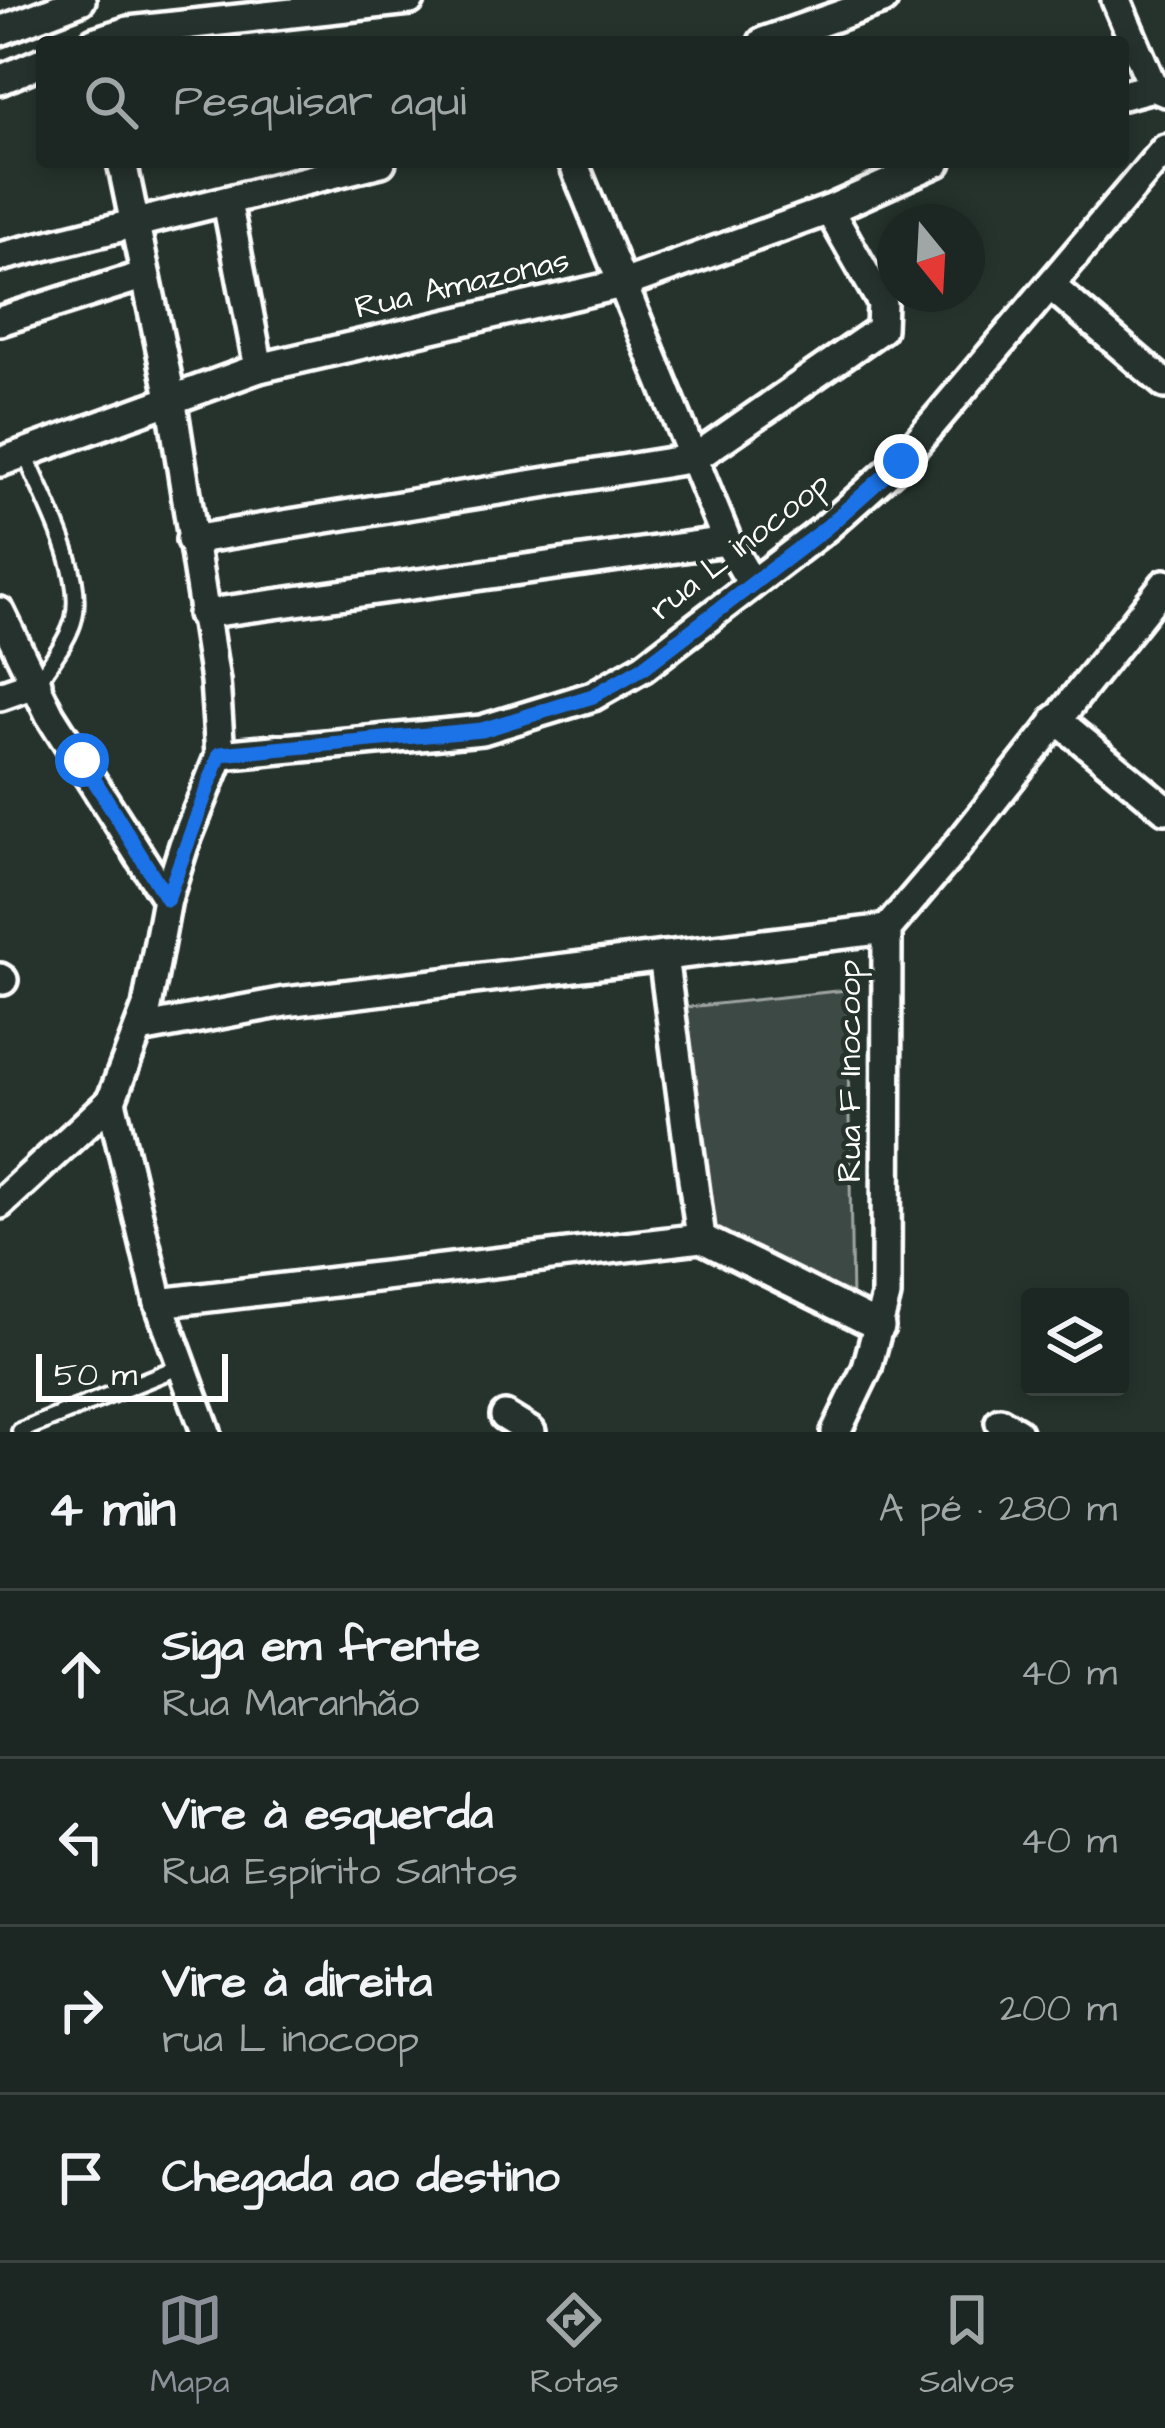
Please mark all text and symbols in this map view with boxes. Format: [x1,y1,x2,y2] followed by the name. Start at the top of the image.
[36,36,1129,168] search box
[78,69,144,135] icon: search
[174,71,466,133] text: Pesquisar aqui
[877,204,985,312] north arrow
[350,237,574,331] street label: Rua Amazonas
[874,434,928,488] route end
[640,461,840,631] street label: rua L inocoop
[55,733,109,787] route start
[827,960,873,1182] street label: Rua F Inocoop
[1021,1288,1129,1396] map controls
[1021,1288,1129,1396] button: layers
[36,1348,228,1401] scale bar
[54,1352,137,1398] text: 50 m
[48,1475,176,1546] text: 4 min
[879,1483,1117,1537] text: A pé · 280 m
[162,1616,480,1678] text: Siga em frente
[48,1641,114,1707] icon: ahead
[1020,1647,1117,1701] text: 40 m
[162,1678,419,1732] text: Rua Maranhão
[162,1784,493,1846] text: Vire à esquerda
[48,1809,114,1875] icon: left
[1020,1815,1117,1869] text: 40 m
[162,1846,518,1900] text: Rua Espírito Santos
[162,1952,432,2014] text: Vire à direita
[48,1977,114,2043] icon: right
[1000,1983,1117,2037] text: 200 m
[162,2014,419,2068] text: rua L inocoop
[48,2145,114,2211] icon: arrive
[162,2147,560,2209] text: Chegada ao destino
[150,2287,230,2405] tab: Mapa
[530,2287,619,2405] tab: Rotas
[919,2287,1015,2405] tab: Salvos

